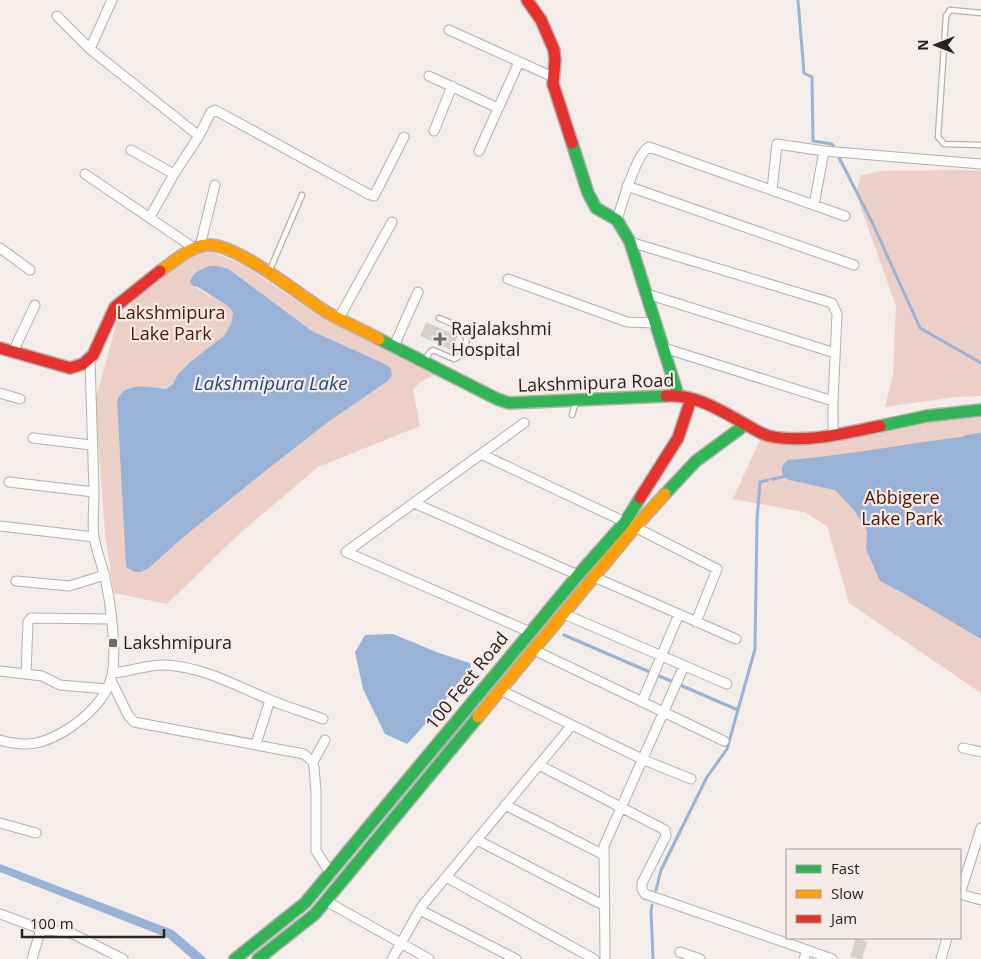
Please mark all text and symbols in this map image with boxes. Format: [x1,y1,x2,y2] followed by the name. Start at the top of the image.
[911,20,961,70] north arrow
[913,39,932,51] text: N
[116,300,226,345] park label: Lakshmipura Lake Park
[451,316,552,361] place label: Rajalakshmi Hospital
[433,332,447,346] marker: Rajalakshmi Hospital
[517,367,675,397] street label: Lakshmipura Road
[194,370,348,396] water label: Lakshmipura Lake
[861,485,943,530] park label: Abbigere Lake Park
[419,627,513,734] street label: 100 Feet Road
[123,630,232,654] place label: Lakshmipura
[107,637,119,649] marker: Lakshmipura
[786,849,961,939] legend
[831,858,860,878] text: Fast
[831,883,864,903] text: Slow
[22,906,165,938] scale bar
[829,908,857,928] text: Jam
[30,913,74,933] text: 100 m

